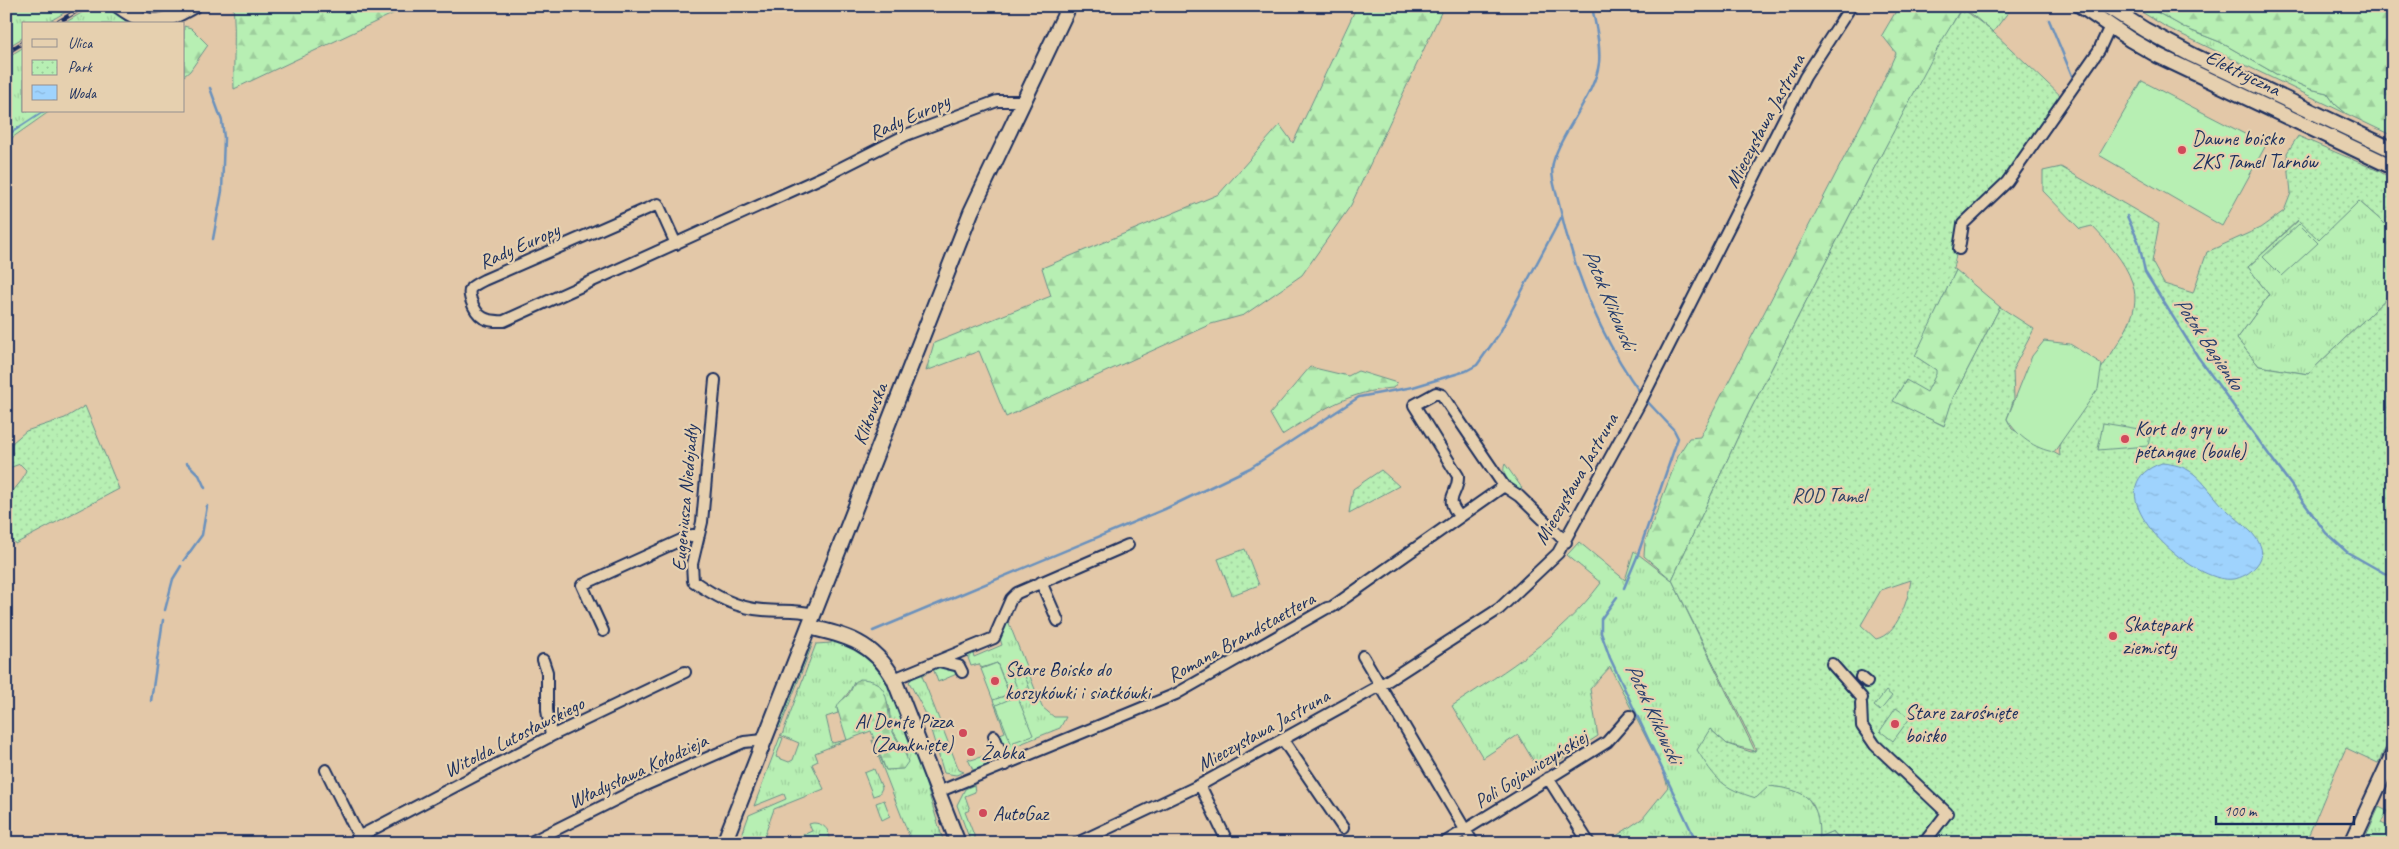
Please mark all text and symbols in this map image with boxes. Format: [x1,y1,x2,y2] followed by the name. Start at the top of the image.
[22,22,185,112] legend
[68,34,93,53] text: Ulica
[2202,44,2286,102] street label: Elektryczna
[1719,48,1812,192] street label: Mieczysława Jastruna
[68,58,93,77] text: Park
[68,84,97,103] text: Woda
[865,88,954,146] street label: Rady Europy
[2192,126,2319,174] place label: Dawne boisko ZKS Tamel Tarnów
[2176,144,2188,156] marker: Dawne boisko ZKS Tamel Tarnów
[475,217,564,275] street label: Rady Europy
[1577,245,1645,358] water label: Potok Klikowski
[2169,292,2251,396] water label: Potok Bagienko
[847,378,894,449] street label: Klikowska
[1528,407,1625,549] street label: Mieczysława Jastruna
[2135,416,2247,464] place label: Kort do gry w pétanque (boule)
[666,422,704,572] street label: Eugeniusza Niedojadły
[2119,433,2131,445] marker: Kort do gry w pétanque (boule)
[1792,483,1870,508] park label: ROD Tamel
[1163,585,1321,688] street label: Romana Brandstaettera
[2123,612,2194,660] place label: Skatepark ziemisty
[2107,630,2119,642] marker: Skatepark ziemisty
[1005,657,1153,705] place label: Stare Boisko do koszykówki i siatkówki
[1620,659,1690,771] water label: Potok Klikowski
[989,675,1001,687] marker: Stare Boisko do koszykówki i siatkówki
[1192,682,1335,777] street label: Mieczysława Jastruna
[440,690,589,783] street label: Witolda Lutosławskiego
[1905,700,2018,748] place label: Stare zarośnięte boisko
[855,709,954,757] place label: Al Dente Pizza (Zamknięte)
[1889,718,1901,730] marker: Stare zarośnięte boisko
[1470,723,1594,814] street label: Poli Gojawiczyńskiej
[565,727,713,814] street label: Władysława Kołodzieja
[957,727,969,739] marker: Al Dente Pizza (Zamknięte)
[981,740,1026,765] place label: Żabka
[965,746,977,758] marker: Żabka
[2216,794,2354,826] scale bar
[993,801,1050,826] place label: AutoGaz
[2224,802,2258,821] text: 100 m
[977,807,989,819] marker: AutoGaz

